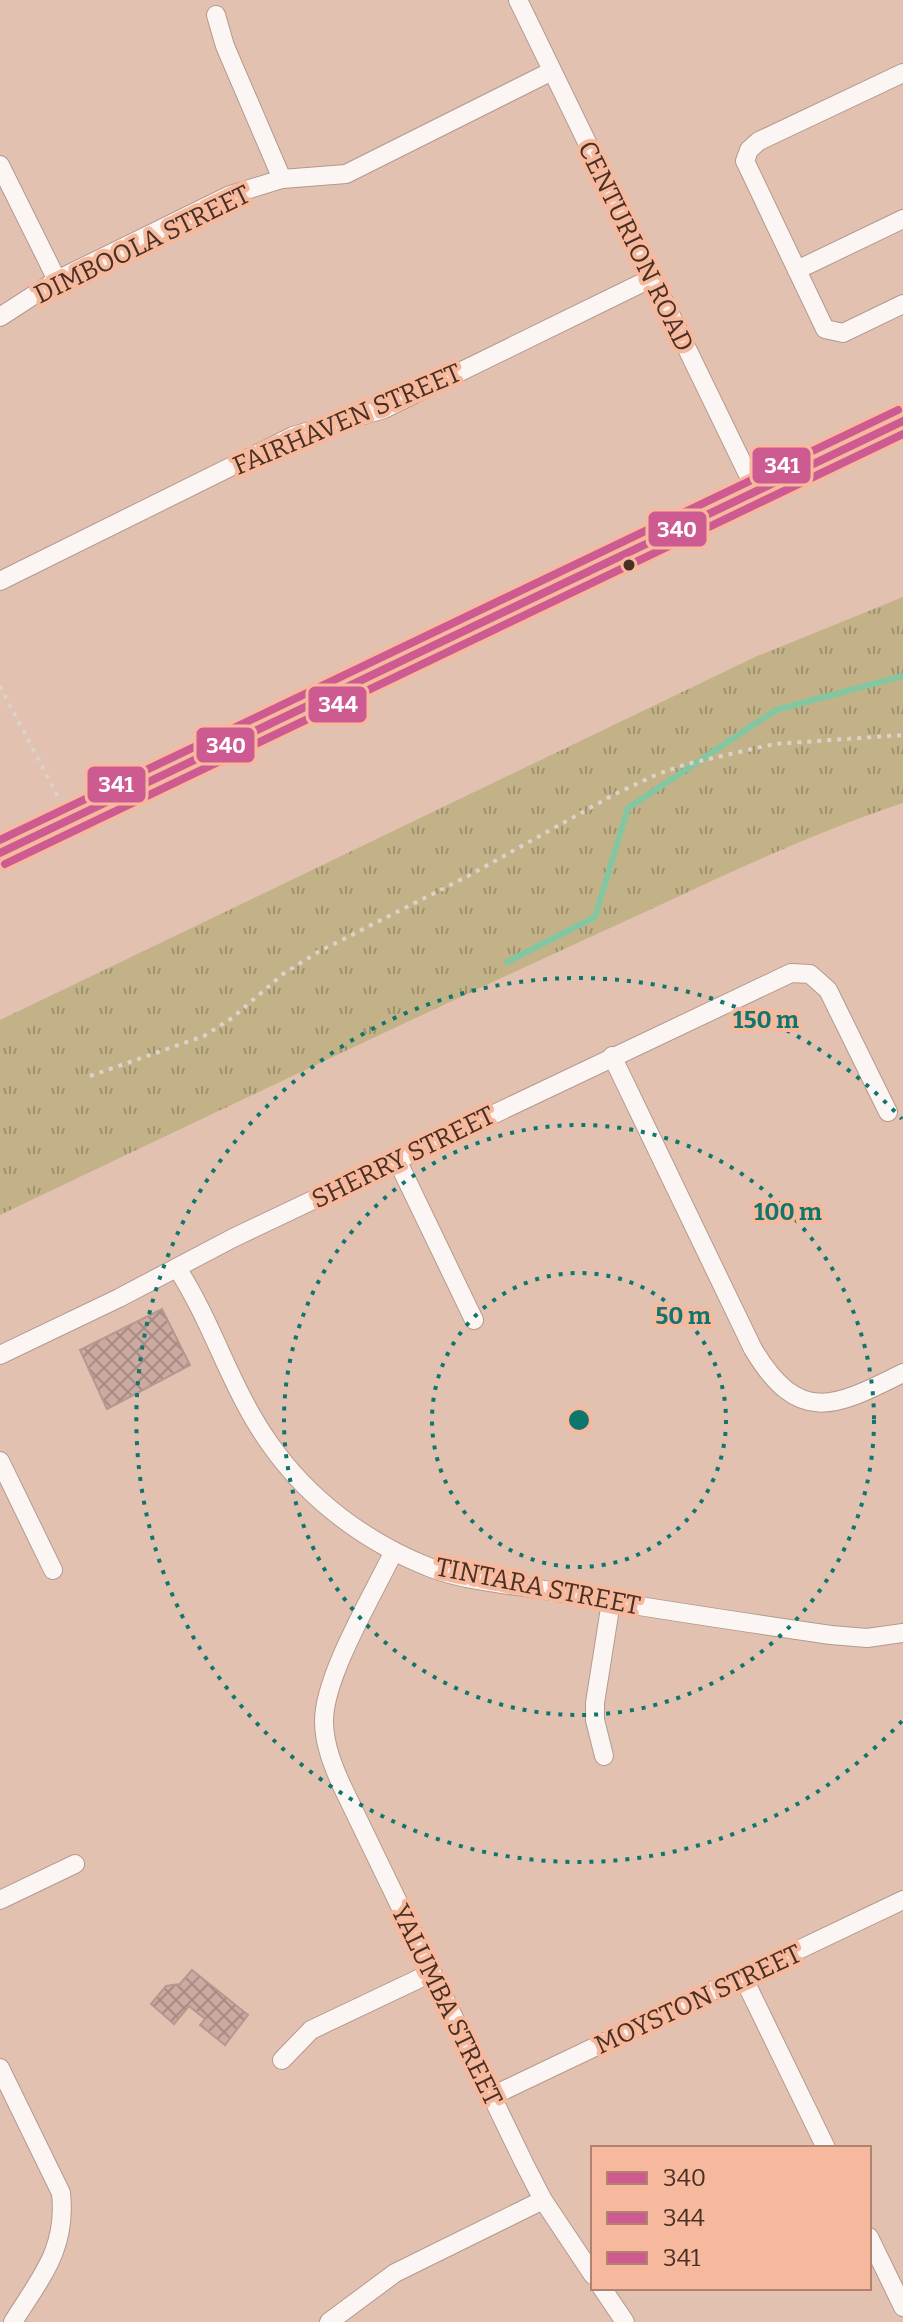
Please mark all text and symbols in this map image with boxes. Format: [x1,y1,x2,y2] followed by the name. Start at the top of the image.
[571,136,700,357] street label: CENTURION ROAD
[29,179,255,310] street label: DIMBOOLA STREET
[228,357,466,482] street label: FAIRHAVEN STREET
[751,446,812,485] line badge: 341
[764,452,800,479] text: 341
[647,510,708,548] line badge: 340
[657,516,697,543] text: 340
[621,557,637,573] unlabelled marker
[307,685,368,724] line badge: 344
[318,691,358,718] text: 344
[195,726,256,764] line badge: 340
[206,732,246,759] text: 340
[86,765,147,804] line badge: 341
[98,771,134,798] text: 341
[733,1006,799,1034] text: 150 m
[307,1100,500,1215] street label: SHERRY STREET
[754,1198,822,1226] text: 100 m
[655,1302,711,1330] text: 50 m
[565,1406,593,1434] centre of rings
[433,1551,643,1622] street label: TINTARA STREET
[384,1900,509,2111] street label: YALUMBA STREET
[590,1938,806,2061] street label: MOYSTON STREET
[591,2146,871,2290] legend
[663,2164,706,2192] text: 340
[663,2204,705,2232] text: 344
[663,2244,701,2272] text: 341

